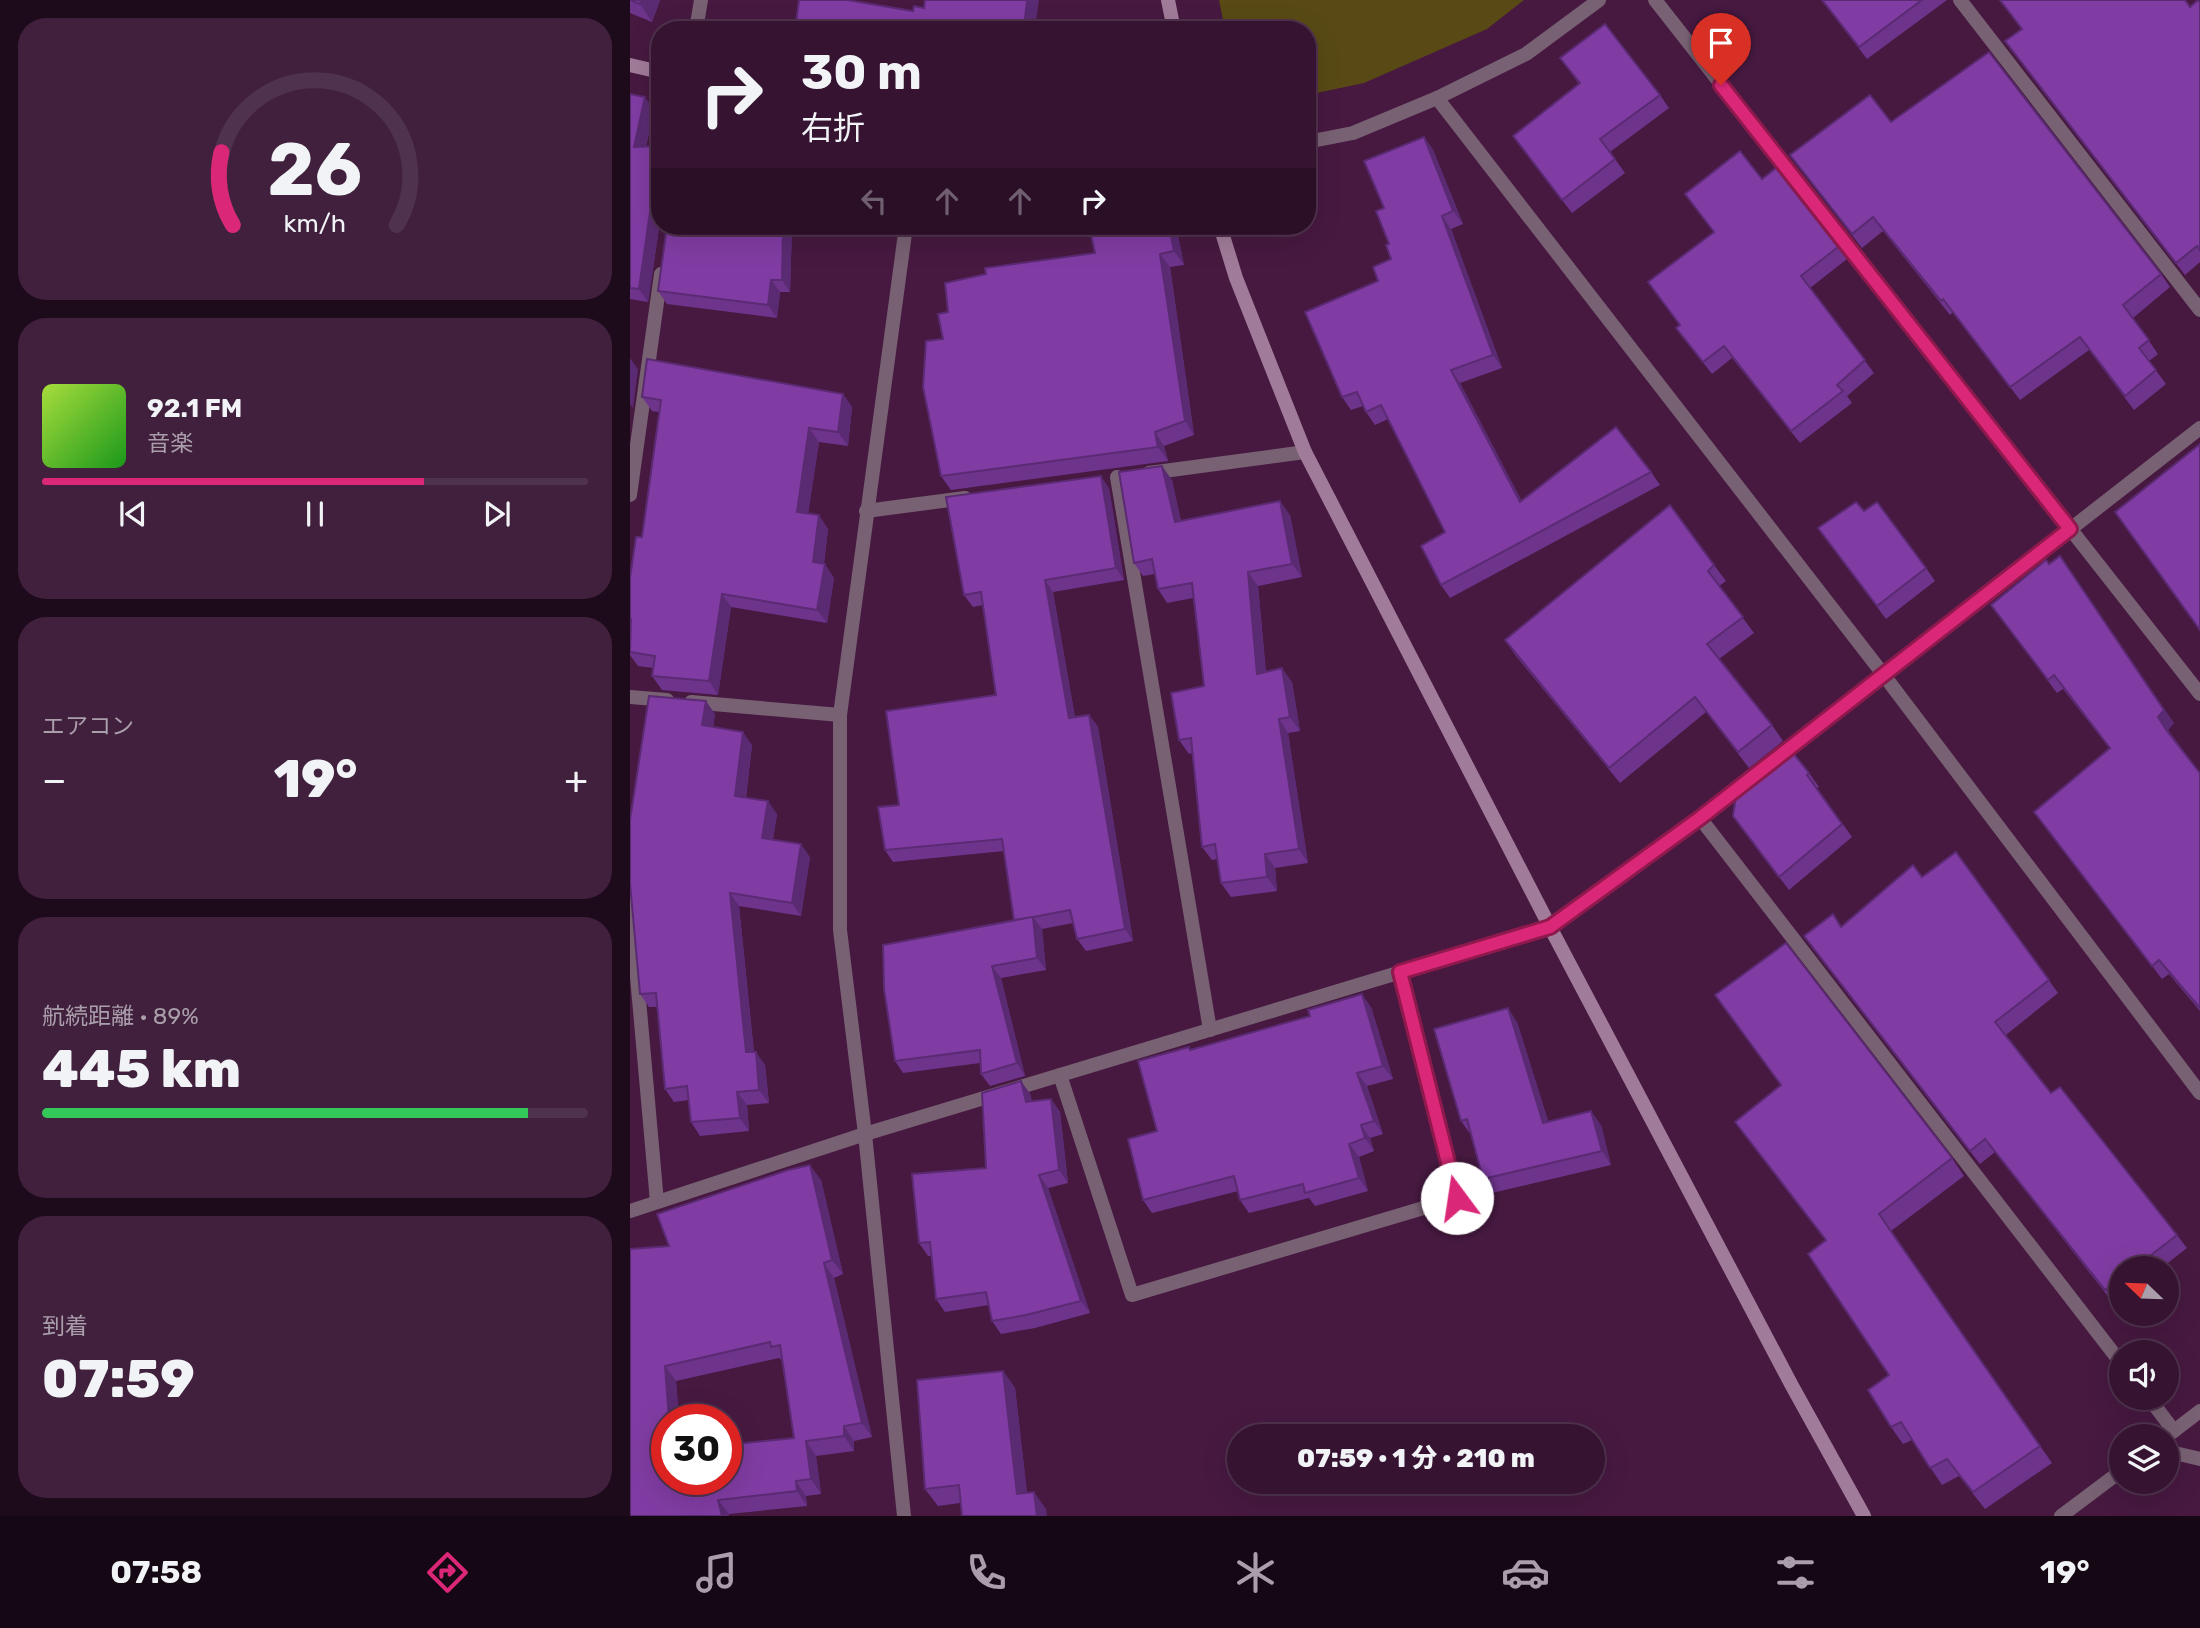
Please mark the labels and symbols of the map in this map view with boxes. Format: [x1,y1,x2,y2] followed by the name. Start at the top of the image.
[1691,13,1751,85] pin
[1420,1161,1494,1235] position arrow
[2109,1256,2179,1326] north arrow
[651,1404,742,1495] speed limit sign: 30

